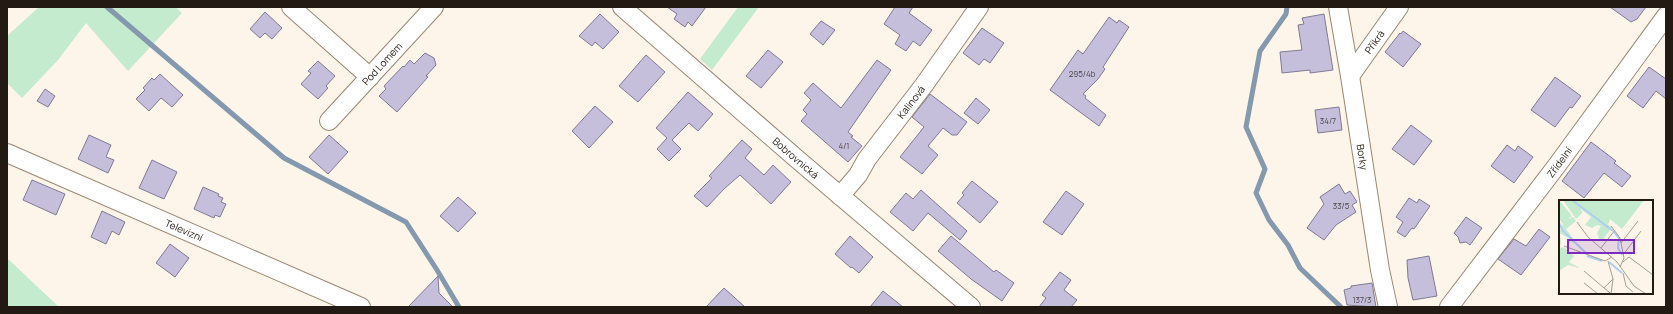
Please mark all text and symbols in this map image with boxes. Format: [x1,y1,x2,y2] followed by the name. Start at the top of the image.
[1361,27,1388,56] street label: Příkrá
[359,39,405,88] street label: Pod Lomem
[1069,68,1096,79] house number: 295/4b
[894,83,928,121] street label: Kalinová
[1320,115,1336,126] house number: 34/7
[770,134,822,182] street label: Bobrovnická
[839,140,849,151] house number: 4/1
[1354,143,1372,172] street label: Borky
[1543,144,1576,180] street label: Zřídelní
[1333,200,1350,211] house number: 33/5
[1559,200,1653,294] inset map
[163,216,206,245] street label: Televizní
[1352,294,1372,305] house number: 137/3

